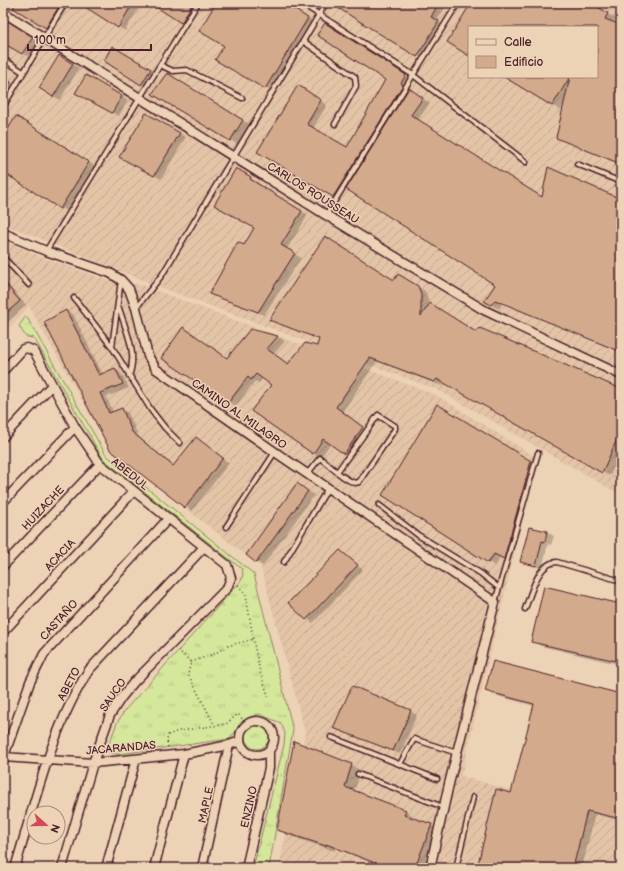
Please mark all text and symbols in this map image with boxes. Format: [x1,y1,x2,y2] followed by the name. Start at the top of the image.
[28,26,151,52] scale bar
[468,26,598,78] legend
[34,33,66,48] text: 100 m
[504,35,532,50] text: Calle
[504,55,544,70] text: Edificio
[265,159,361,227] street label: CARLOS ROUSSEAU
[189,376,289,452] street label: CAMINO AL MILAGRO
[109,455,152,493] street label: ABEDUL
[19,483,67,533] street label: HUIZACHE
[42,536,78,574] street label: ACACIA
[37,597,81,643] street label: CASTAÑO
[55,665,83,703] street label: ABETO
[97,676,129,714] street label: SAUCO
[86,738,157,758] street label: JACARANDAS
[238,785,260,829] street label: ENZINO
[196,786,216,824] street label: MAPLE
[26,805,66,845] north arrow
[47,822,62,835] text: N

